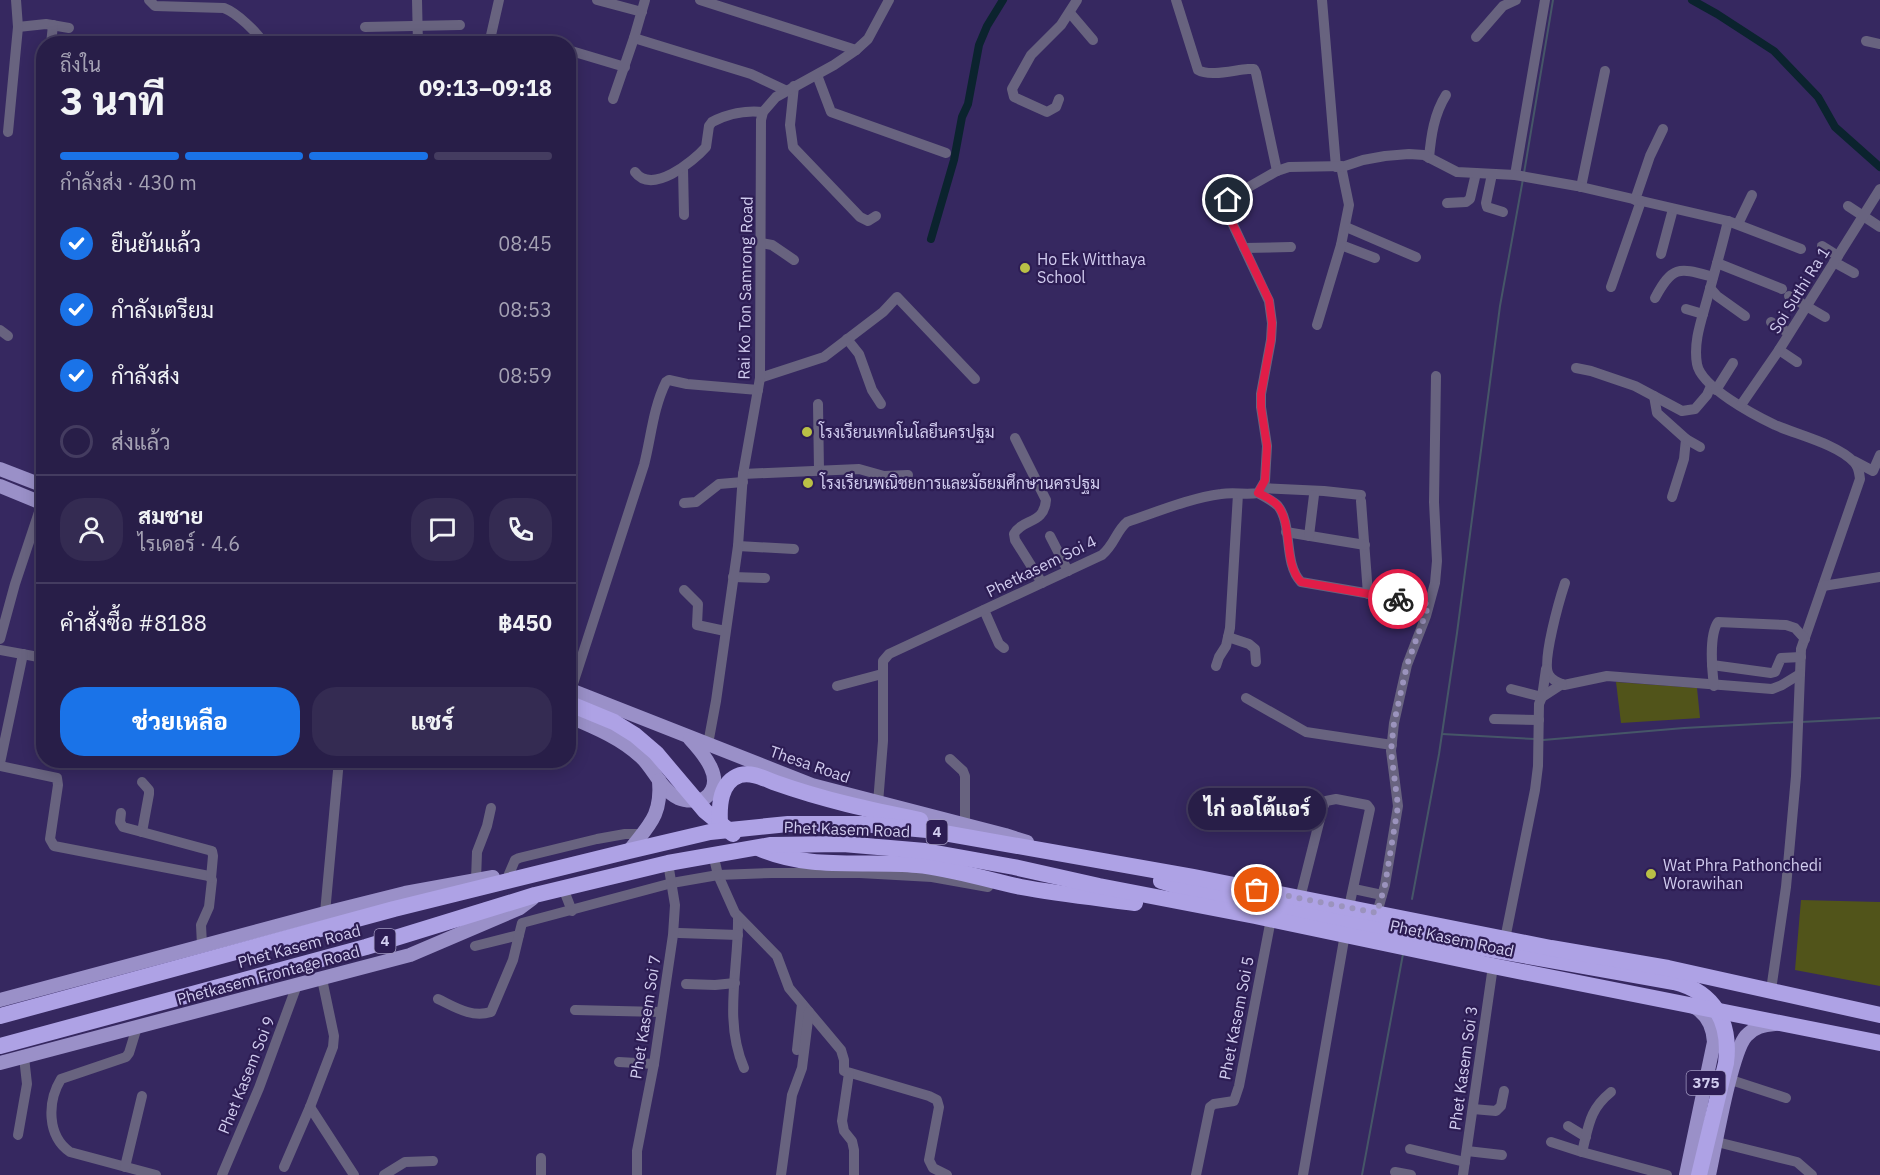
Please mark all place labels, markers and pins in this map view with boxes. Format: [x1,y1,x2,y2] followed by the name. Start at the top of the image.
[1202,174,1253,225] pin
[1037,249,1146,287] place label: Ho Ek Witthaya School
[1018,261,1032,275] marker: Ho Ek Witthaya School
[818,421,995,443] place label: โรงเรียนเทคโนโลยีนครปฐม
[800,425,814,439] marker: โรงเรียนเทคโนโลยีนครปฐม
[819,472,1100,494] place label: โรงเรียนพณิชยการและมัธยมศึกษานครปฐม
[801,476,815,490] marker: โรงเรียนพณิชยการและมัธยมศึกษานครปฐม
[1188,788,1326,830] callout: ไก่ ออโต้แอร์
[1663,855,1822,893] place label: Wat Phra Pathonchedi Worawihan
[1231,864,1282,915] pin
[1644,867,1658,881] marker: Wat Phra Pathonchedi Worawihan

